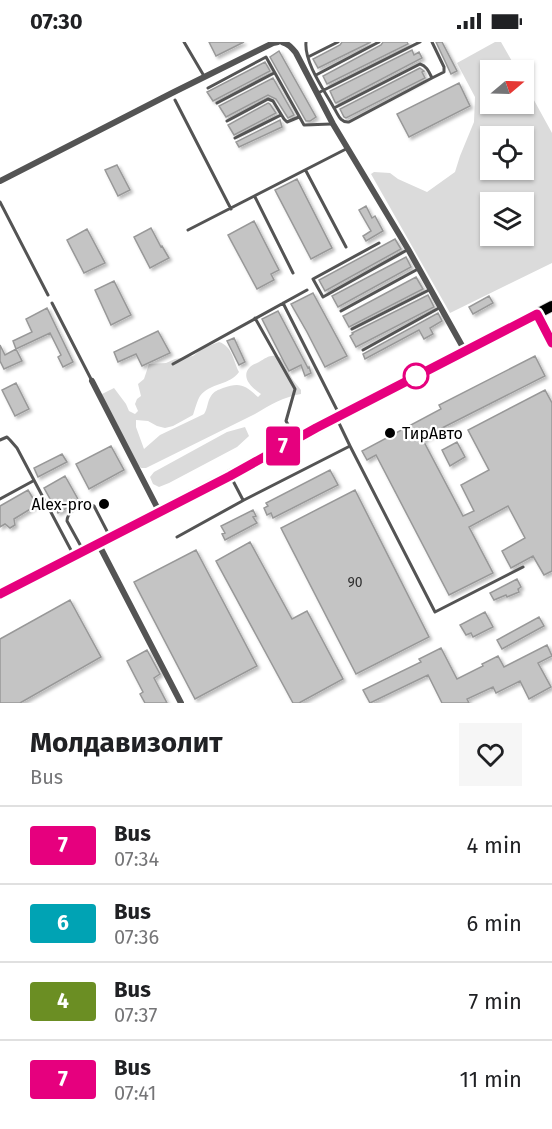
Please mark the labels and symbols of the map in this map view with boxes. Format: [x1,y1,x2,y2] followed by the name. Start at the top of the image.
[480,60,534,114] north arrow
[403,363,429,389] unlabelled marker
[402,424,463,443] place label: ТирАвто
[264,426,302,466] line badge: 7
[383,426,397,440] marker: ТирАвто
[31,495,92,514] place label: Alex-pro
[97,497,111,511] marker: Alex-pro
[347,574,363,591] house number: 90

